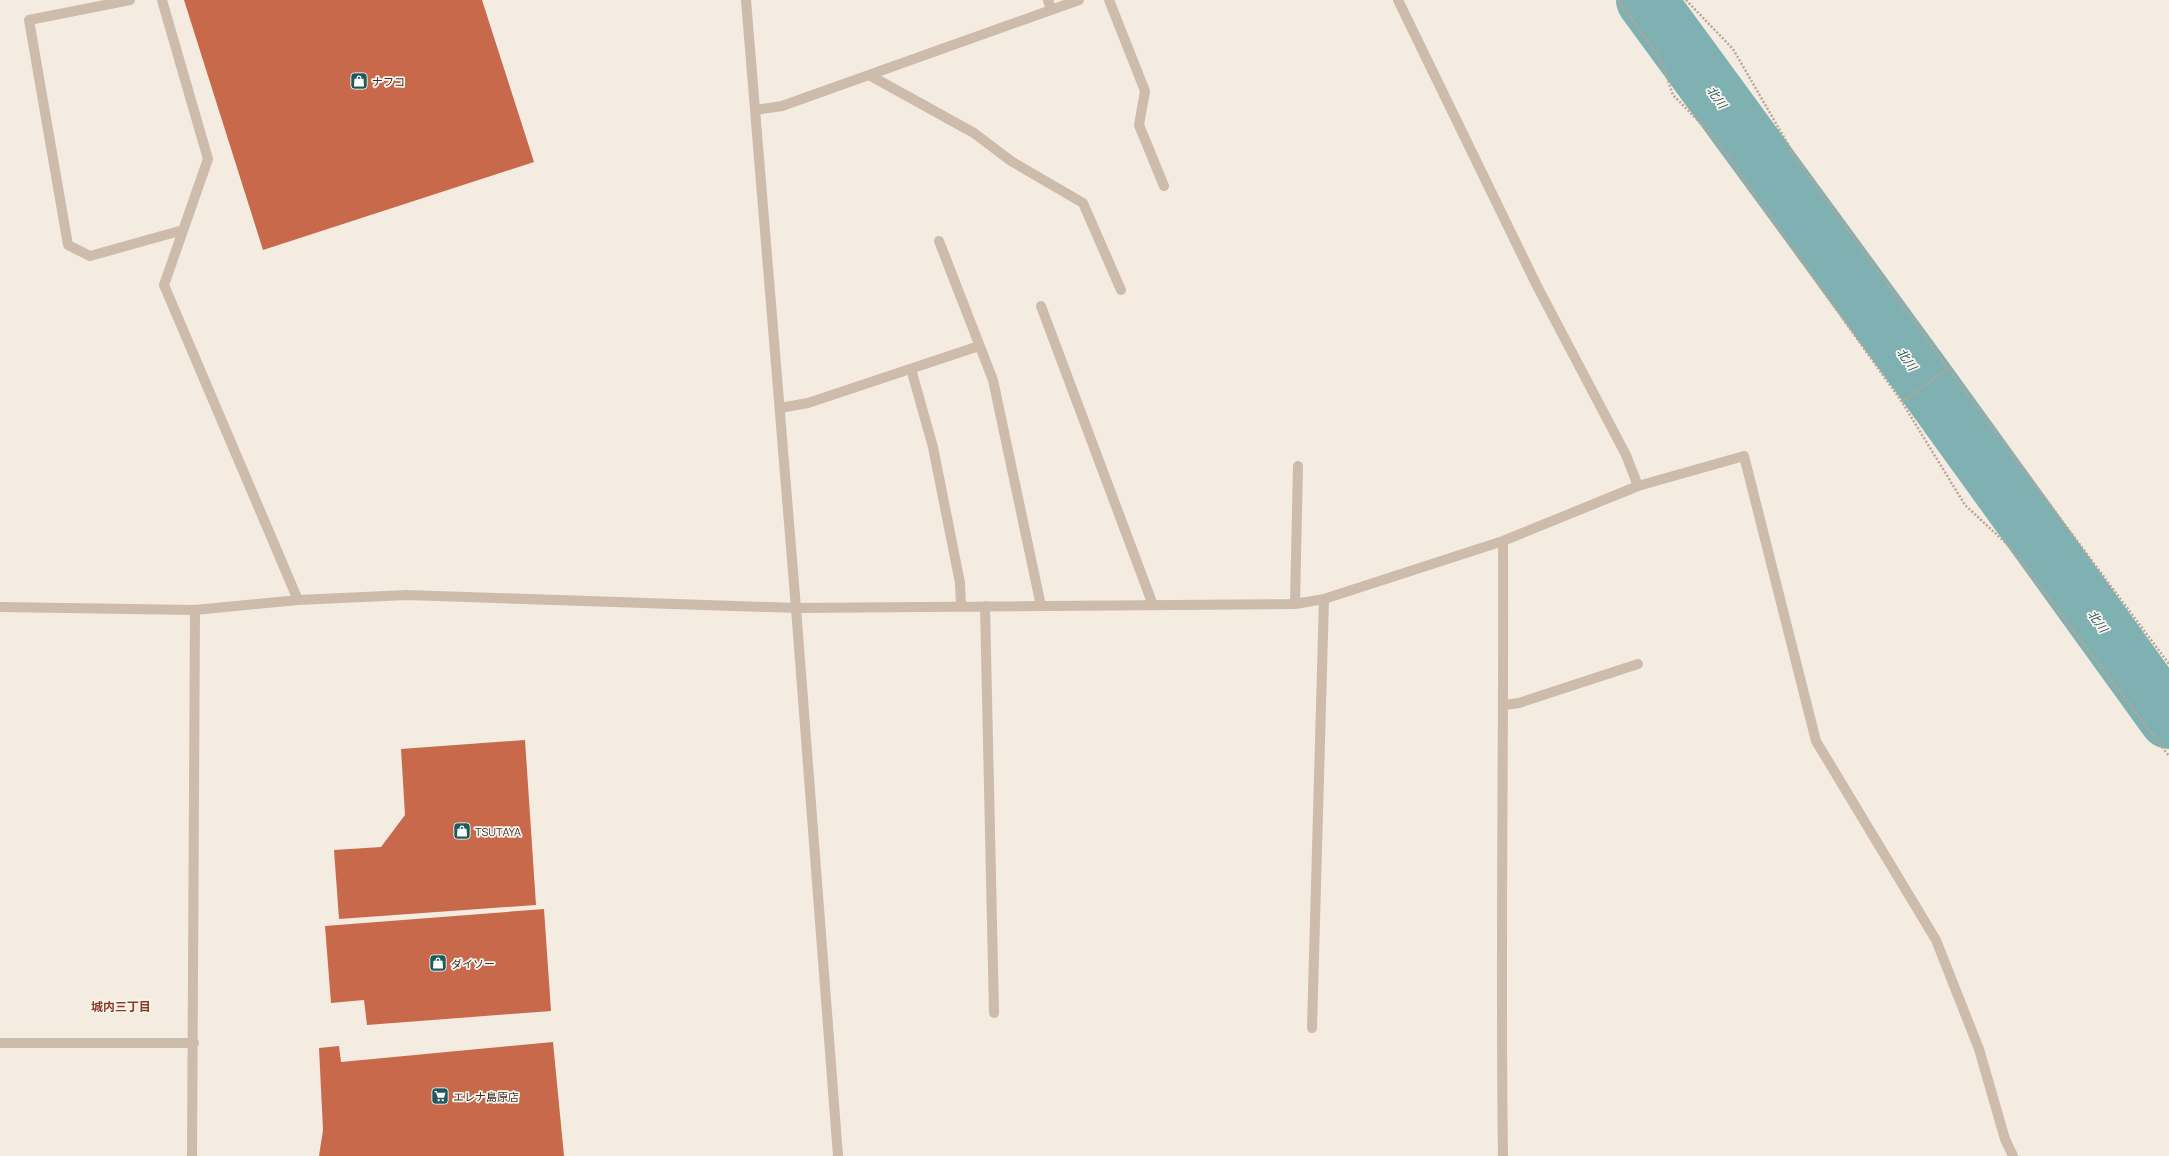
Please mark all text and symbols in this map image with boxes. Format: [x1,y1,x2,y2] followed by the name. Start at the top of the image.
[349,71,369,91] shop icon: ナフコ
[372,74,405,89] place label: ナフコ
[1703,82,1732,113] water label: 北川
[1893,344,1922,375] water label: 北川
[2084,606,2113,637] water label: 北川
[452,821,472,841] shop icon: TSUTAYA
[475,824,521,839] place label: TSUTAYA
[428,953,448,973] shop icon: ダイソー
[451,956,495,971] place label: ダイソー
[91,998,151,1015] district label: 城内三丁目
[430,1086,450,1106] supermarket icon: エレナ島原店
[453,1089,519,1104] place label: エレナ島原店

